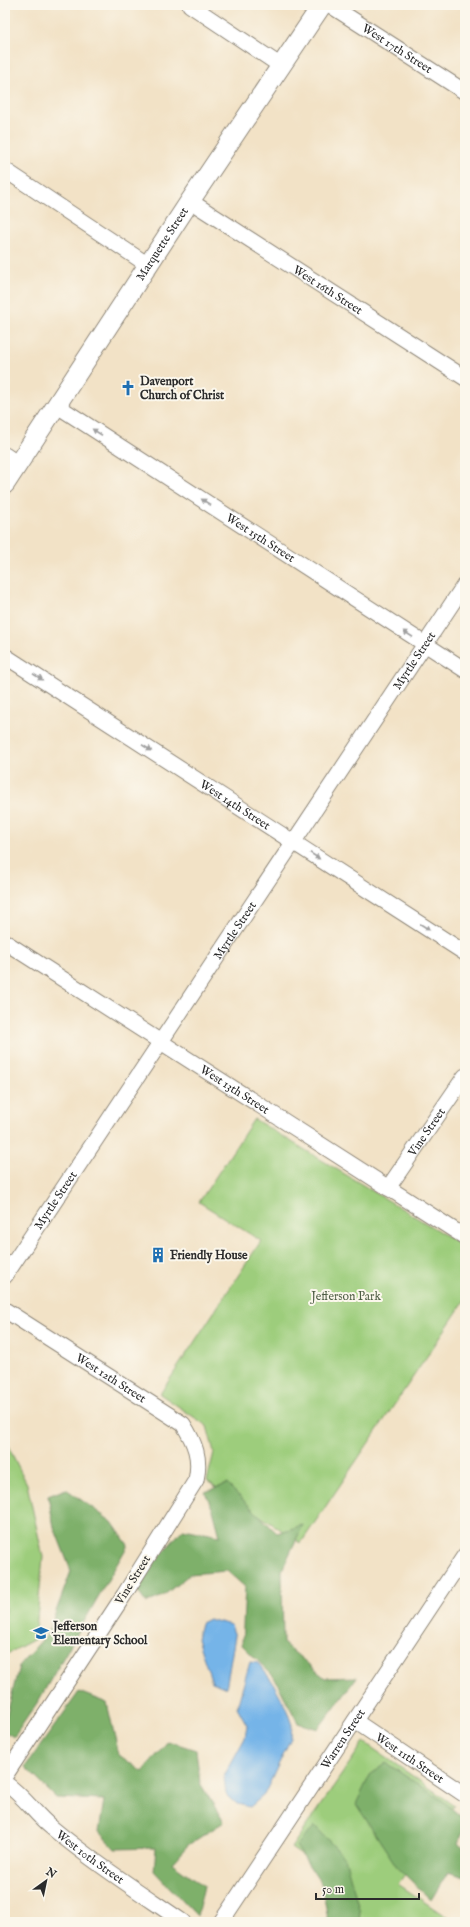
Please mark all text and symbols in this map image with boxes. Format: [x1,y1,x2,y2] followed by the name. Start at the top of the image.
[359,20,435,76] street label: West 17th Street
[133,204,192,283] street label: Marquette Street
[290,262,366,318] street label: West 16th Street
[140,374,225,403] place label: Davenport Church of Christ
[119,379,137,397] church icon: Davenport Church of Christ
[91,428,102,435] one-way arrow
[200,499,211,506] one-way arrow
[223,510,298,565] street label: West 15th Street
[389,629,439,692] street label: Myrtle Street
[403,631,414,638] one-way arrow
[32,674,44,681] one-way arrow
[142,744,152,752] one-way arrow
[197,776,273,833] street label: West 14th Street
[310,852,320,860] one-way arrow
[210,898,259,962] street label: Myrtle Street
[419,923,430,930] one-way arrow
[197,1062,272,1117] street label: West 13th Street
[404,1105,448,1160] street label: Vine Street
[31,1168,80,1232] street label: Myrtle Street
[149,1246,167,1264] building icon: Friendly House
[170,1248,248,1264] place label: Friendly House
[309,1289,381,1305] park label: Jefferson Park
[73,1350,149,1406] street label: West 12th Street
[111,1553,154,1608] street label: Vine Street
[51,1619,148,1649] place label: Jefferson Elementary School
[32,1624,50,1642] school or university icon: Jefferson Elementary School
[317,1706,368,1772] street label: Warren Street
[373,1729,447,1786] street label: West 11th Street
[53,1827,127,1887] street label: West 10th Street
[26,1861,66,1901] north arrow
[42,1864,59,1882] text: N
[316,1875,419,1901] scale bar
[322,1882,344,1897] text: 50 m

